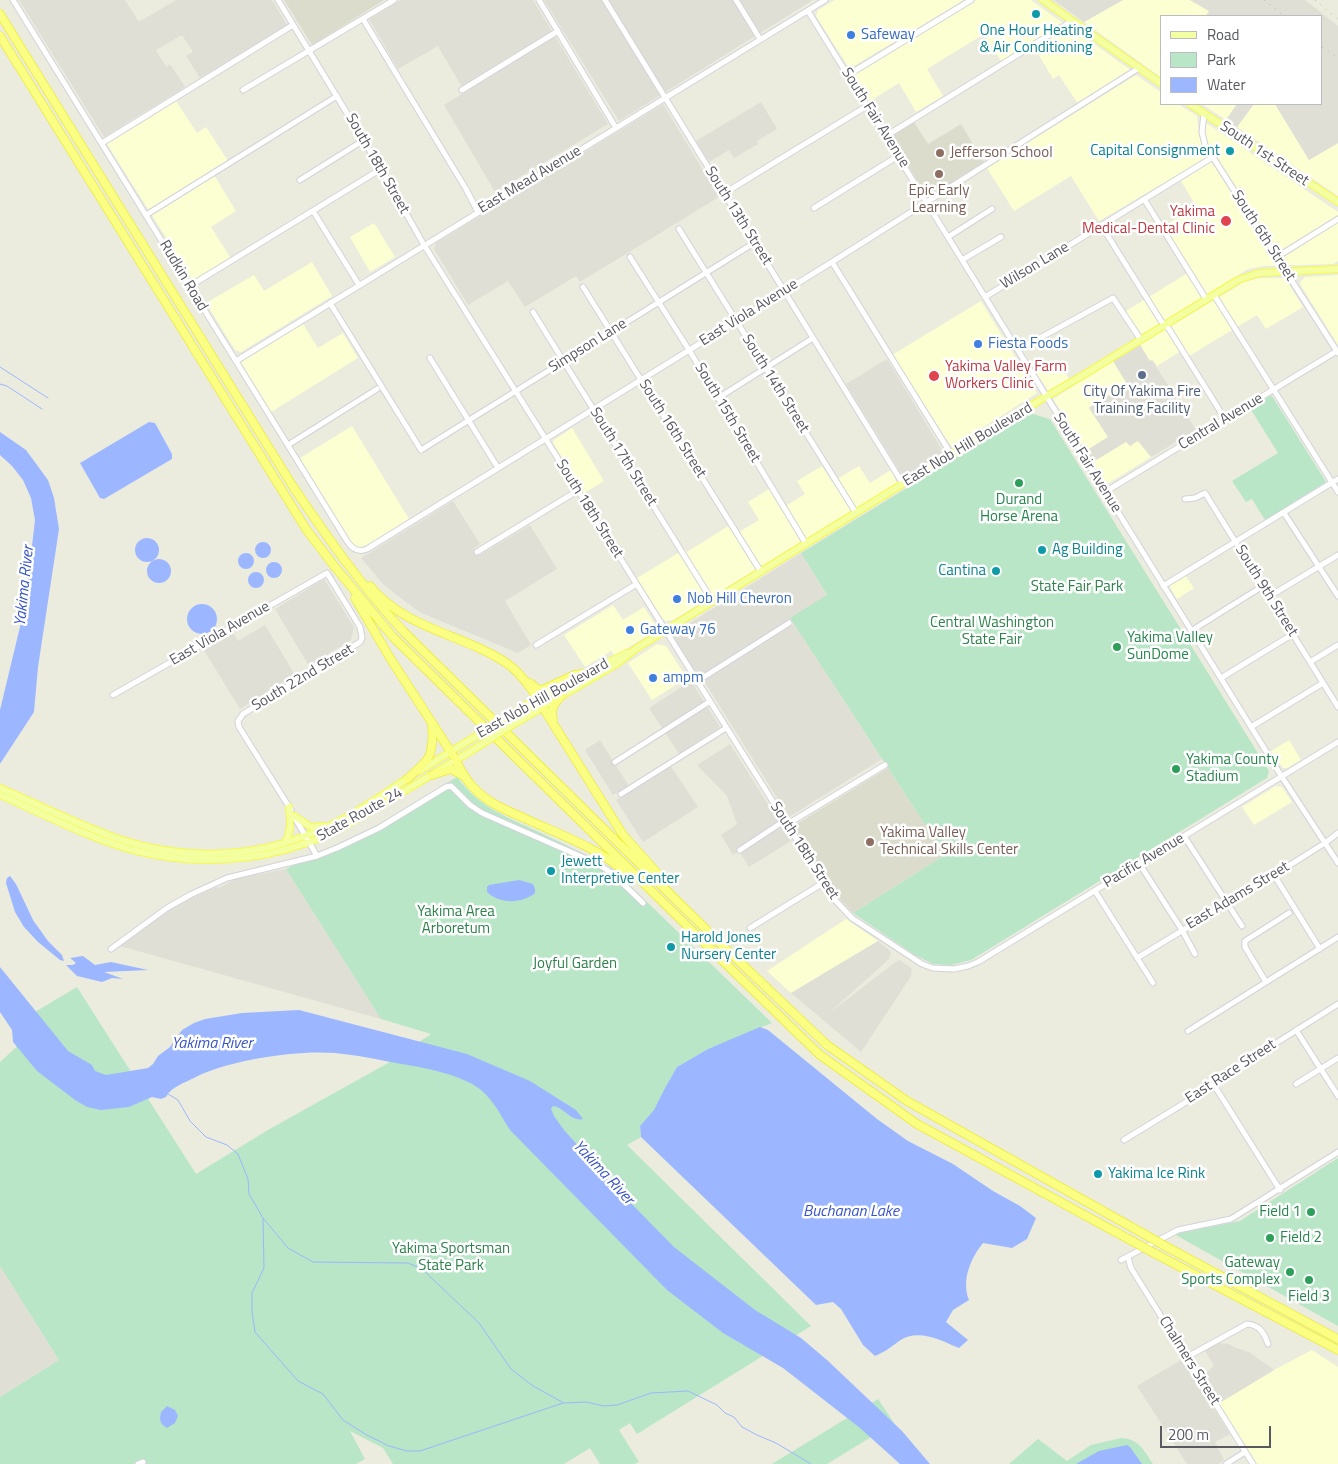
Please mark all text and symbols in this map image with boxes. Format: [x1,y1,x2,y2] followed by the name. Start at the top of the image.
[1030,8,1042,20] marker: One Hour Heating & Air Conditioning
[1160,15,1323,105] legend
[979,22,1093,57] place label: One Hour Heating & Air Conditioning
[1207,23,1239,46] text: Road
[861,26,915,44] place label: Safeway
[845,29,857,41] marker: Safeway
[1207,48,1236,71] text: Park
[837,65,913,171] street label: South Fair Avenue
[1207,73,1246,96] text: Water
[341,111,413,217] street label: South 18th Street
[1216,118,1312,190] street label: South 1st Street
[475,142,585,218] street label: East Mead Avenue
[1090,142,1220,160] place label: Capital Consignment
[950,144,1053,162] place label: Jefferson School
[1224,145,1236,157] marker: Capital Consignment
[934,147,946,159] marker: Jefferson School
[701,163,775,269] street label: South 13th Street
[933,168,945,180] marker: Epic Early Learning
[908,182,970,217] place label: Epic Early Learning
[1227,187,1299,285] street label: South 6th Street
[1082,203,1215,238] place label: Yakima Medical-Dental Clinic
[1219,214,1233,228] marker: Yakima Medical-Dental Clinic
[155,237,211,315] street label: Rudkin Road
[998,239,1072,293] street label: Wilson Lane
[697,276,801,350] street label: East Viola Avenue
[546,315,630,377] street label: Simpson Lane
[738,331,812,437] street label: South 14th Street
[988,335,1068,353] place label: Fiesta Foods
[972,338,984,350] marker: Fiesta Foods
[945,358,1067,393] place label: Yakima Valley Farm Workers Clinic
[690,360,764,466] street label: South 15th Street
[927,369,941,383] marker: Yakima Valley Farm Workers Clinic
[1136,369,1148,381] marker: City Of Yakima Fire Training Facility
[635,376,709,482] street label: South 16th Street
[1083,383,1201,418] place label: City Of Yakima Fire Training Facility
[1176,390,1266,454] street label: Central Avenue
[900,399,1036,491] street label: East Nob Hill Boulevard
[586,404,660,510] street label: South 17th Street
[1049,410,1125,516] street label: South Fair Avenue
[552,456,626,562] street label: South 18th Street
[1013,477,1025,489] marker: Durand Horse Arena
[980,491,1058,526] place label: Durand Horse Arena
[1052,541,1123,559] place label: Ag Building
[1231,542,1301,640] street label: South 9th Street
[1036,544,1048,556] marker: Ag Building
[11,545,39,627] water label: Yakima River
[938,562,986,580] place label: Cantina
[990,565,1002,577] marker: Cantina
[1031,578,1123,596] park label: State Fair Park
[687,590,792,608] place label: Nob Hill Chevron
[671,593,683,605] marker: Nob Hill Chevron
[167,598,273,670] street label: East Viola Avenue
[930,614,1054,649] park label: Central Washington State Fair
[640,621,716,639] place label: Gateway 76
[624,624,636,636] marker: Gateway 76
[1127,629,1213,664] place label: Yakima Valley SunDome
[249,641,357,715] street label: South 22nd Street
[1111,641,1123,653] marker: Yakima Valley SunDome
[474,655,612,743] street label: East Nob Hill Boulevard
[663,669,703,687] place label: ampm
[647,672,659,684] marker: ampm
[1186,751,1279,786] place label: Yakima County Stadium
[1170,763,1182,775] marker: Yakima County Stadium
[314,784,406,846] street label: State Route 24
[766,799,842,903] street label: South 18th Street
[880,824,1018,859] place label: Yakima Valley Technical Skills Center
[1100,830,1188,892] street label: Pacific Avenue
[864,836,876,848] marker: Yakima Valley Technical Skills Center
[561,853,679,888] place label: Jewett Interpretive Center
[1183,858,1293,934] street label: East Adams Street
[545,865,557,877] marker: Jewett Interpretive Center
[417,903,495,938] park label: Yakima Area Arboretum
[681,929,776,964] place label: Harold Jones Nursery Center
[665,941,677,953] marker: Harold Jones Nursery Center
[533,955,617,973] park label: Joyful Garden
[172,1034,252,1054] water label: Yakima River
[1182,1036,1280,1108] street label: East Race Street
[568,1137,638,1209] water label: Yakima River
[1108,1165,1205,1183] place label: Yakima Ice Rink
[1092,1168,1104,1180] marker: Yakima Ice Rink
[803,1202,899,1222] water label: Buchanan Lake
[1259,1203,1301,1221] place label: Field 1
[1305,1206,1317,1218] marker: Field 1
[1280,1229,1322,1247] place label: Field 2
[1264,1232,1276,1244] marker: Field 2
[392,1240,510,1275] park label: Yakima Sportsman State Park
[1181,1254,1280,1289] place label: Gateway Sports Complex
[1284,1266,1296,1278] marker: Gateway Sports Complex
[1303,1274,1315,1286] marker: Field 3
[1288,1288,1330,1306] place label: Field 3
[1154,1313,1224,1409] street label: Chalmers Street
[1163,1416,1274,1448] scale bar
[1168,1423,1209,1446] text: 200 m

